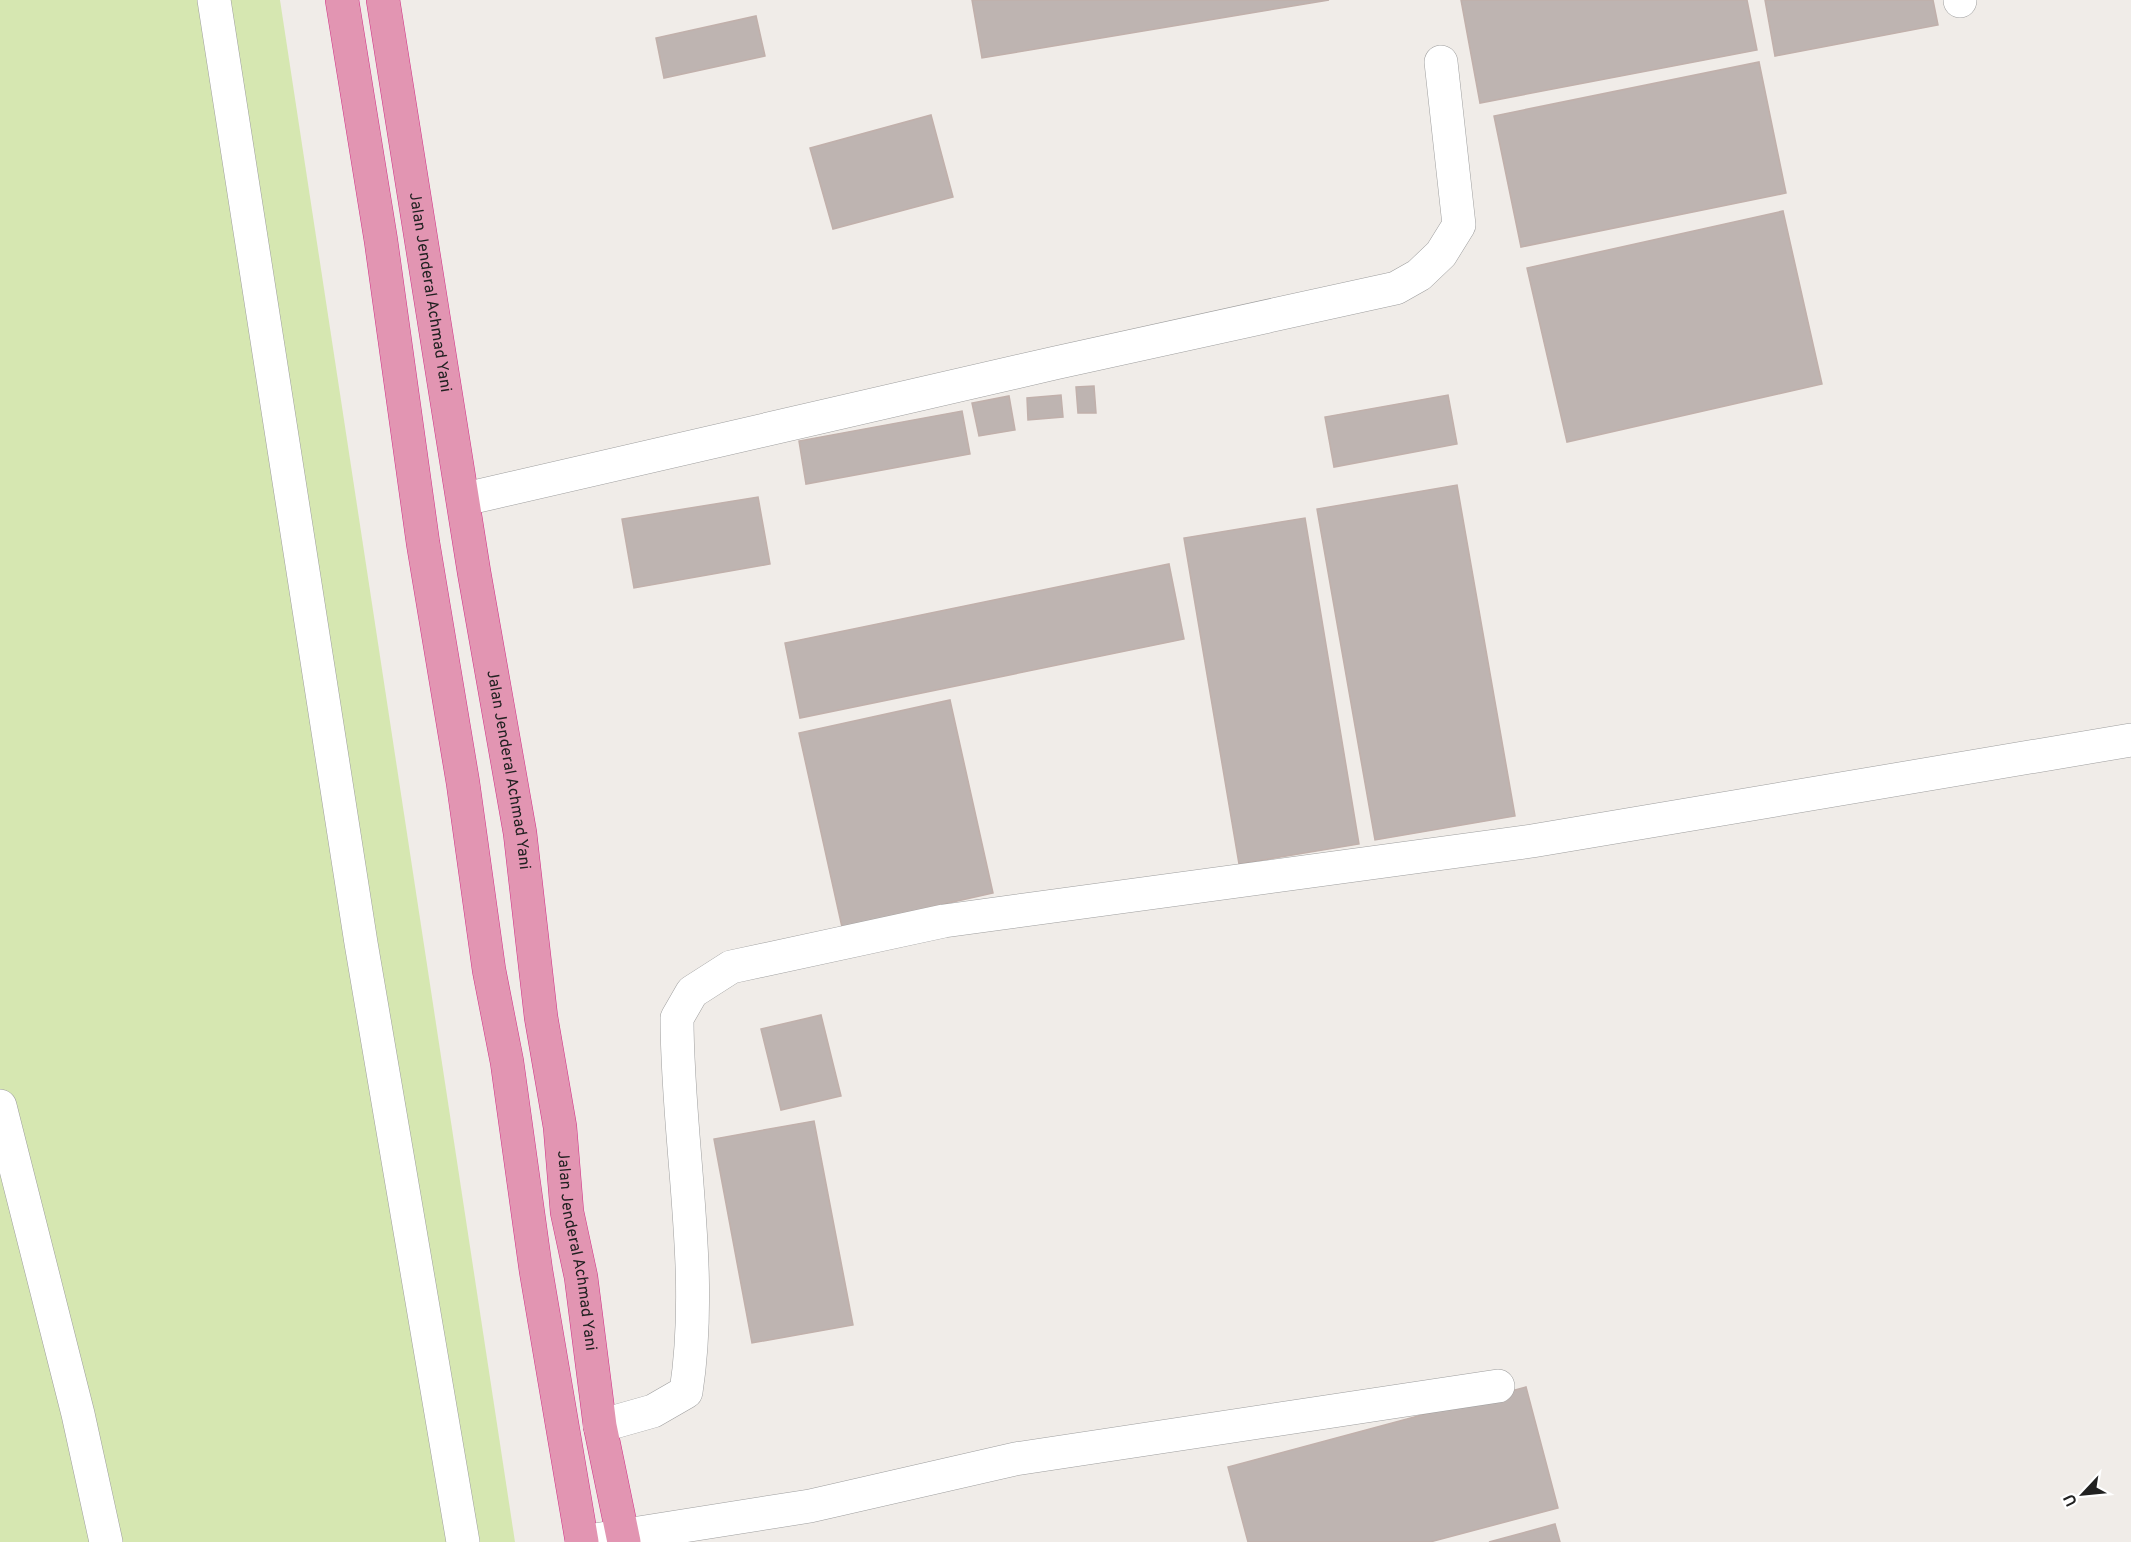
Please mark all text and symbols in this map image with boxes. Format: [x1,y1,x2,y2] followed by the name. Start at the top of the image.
[404,191,455,394] street label: Jalan Jenderal Achmad Yani
[481,668,534,871] street label: Jalan Jenderal Achmad Yani
[552,1150,600,1352] street label: Jalan Jenderal Achmad Yani
[2053,1464,2113,1524] north arrow
[2060,1490,2083,1509] text: U

